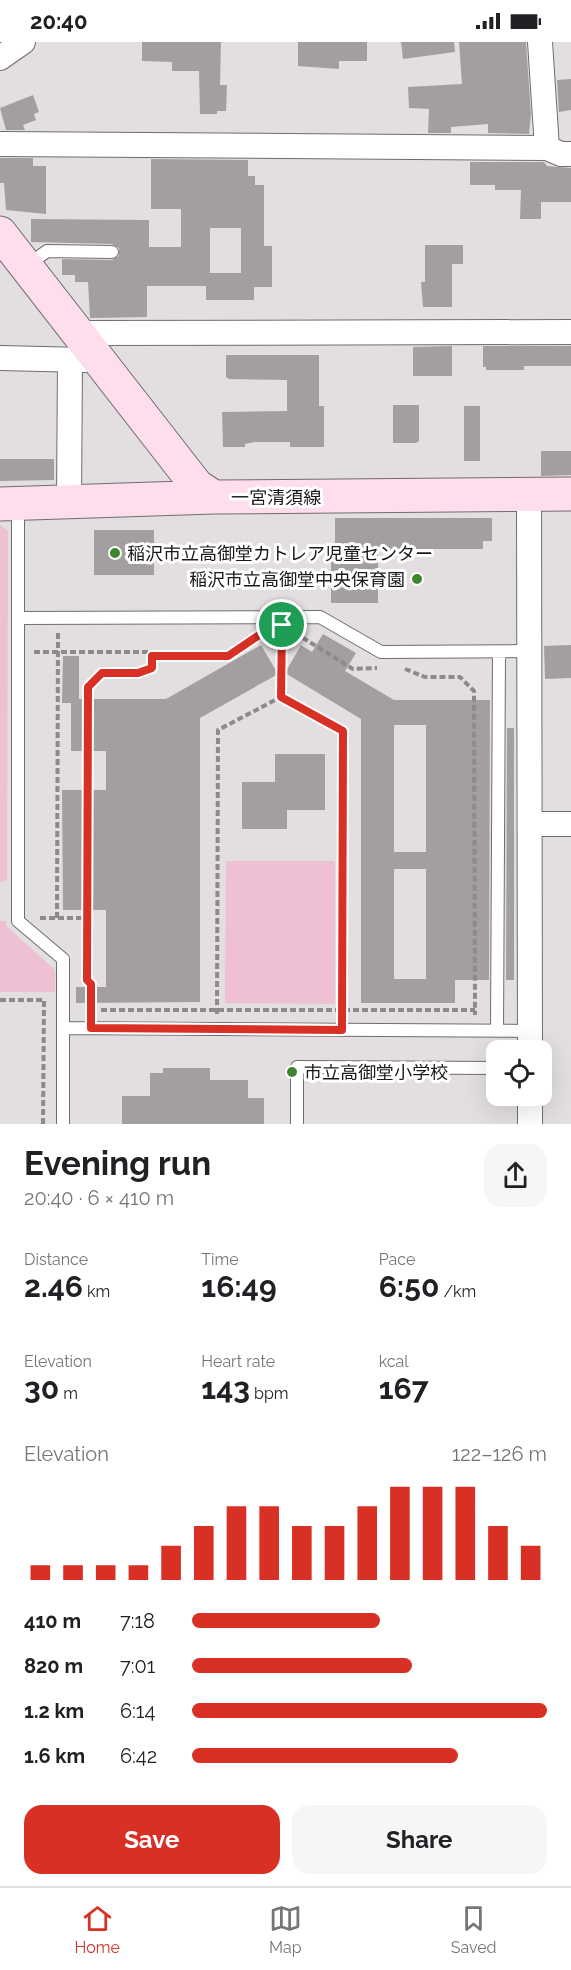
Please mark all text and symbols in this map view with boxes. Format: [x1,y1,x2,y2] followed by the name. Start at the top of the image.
[30,8,87,34] text: 20:40
[231,487,321,508] street label: 一宮清須線
[127,543,433,564] place label: 稲沢市立高御堂カトレア児童センター
[108,546,122,560] marker: 稲沢市立高御堂カトレア児童センター
[189,569,405,590] place label: 稲沢市立高御堂中央保育園
[410,572,424,586] marker: 稲沢市立高御堂中央保育園
[256,599,307,650] pin
[265,608,298,641] icon: arrive
[486,1040,552,1106] map controls
[486,1040,552,1106] button: locate
[304,1062,448,1083] place label: 市立高御堂小学校
[285,1065,299,1079] marker: 市立高御堂小学校
[24,1144,211,1183] text: Evening run
[484,1144,547,1207] button: share
[24,1186,174,1210] text: 20:40 · 6 × 410 m
[24,1250,88,1269] text: Distance
[201,1250,239,1269] text: Time
[379,1250,415,1269] text: Pace
[24,1269,83,1304] text: 2.46
[201,1269,277,1304] text: 16:49
[379,1269,439,1304] text: 6:50
[83,1282,110,1301] text: km
[439,1282,476,1301] text: /km
[24,1352,92,1371] text: Elevation
[201,1352,275,1371] text: Heart rate
[379,1352,409,1371] text: kcal
[24,1371,59,1406] text: 30
[201,1371,250,1406] text: 143
[379,1371,429,1406] text: 167
[59,1384,78,1403] text: m
[250,1384,289,1403] text: bpm
[24,1442,109,1466] text: Elevation
[452,1442,547,1466] text: 122–126 m
[24,1609,81,1633] text: 410 m
[120,1609,155,1633] text: 7:18
[24,1654,83,1678] text: 820 m
[120,1654,155,1678] text: 7:01
[24,1699,84,1723] text: 1.2 km
[120,1699,155,1723] text: 6:14
[24,1744,85,1768] text: 1.6 km
[120,1744,157,1768] text: 6:42
[24,1805,280,1874] button: Save
[292,1805,547,1874] button: Share
[74,1902,120,1957] tab: Home
[269,1902,302,1957] tab: Map
[451,1902,496,1957] tab: Saved

